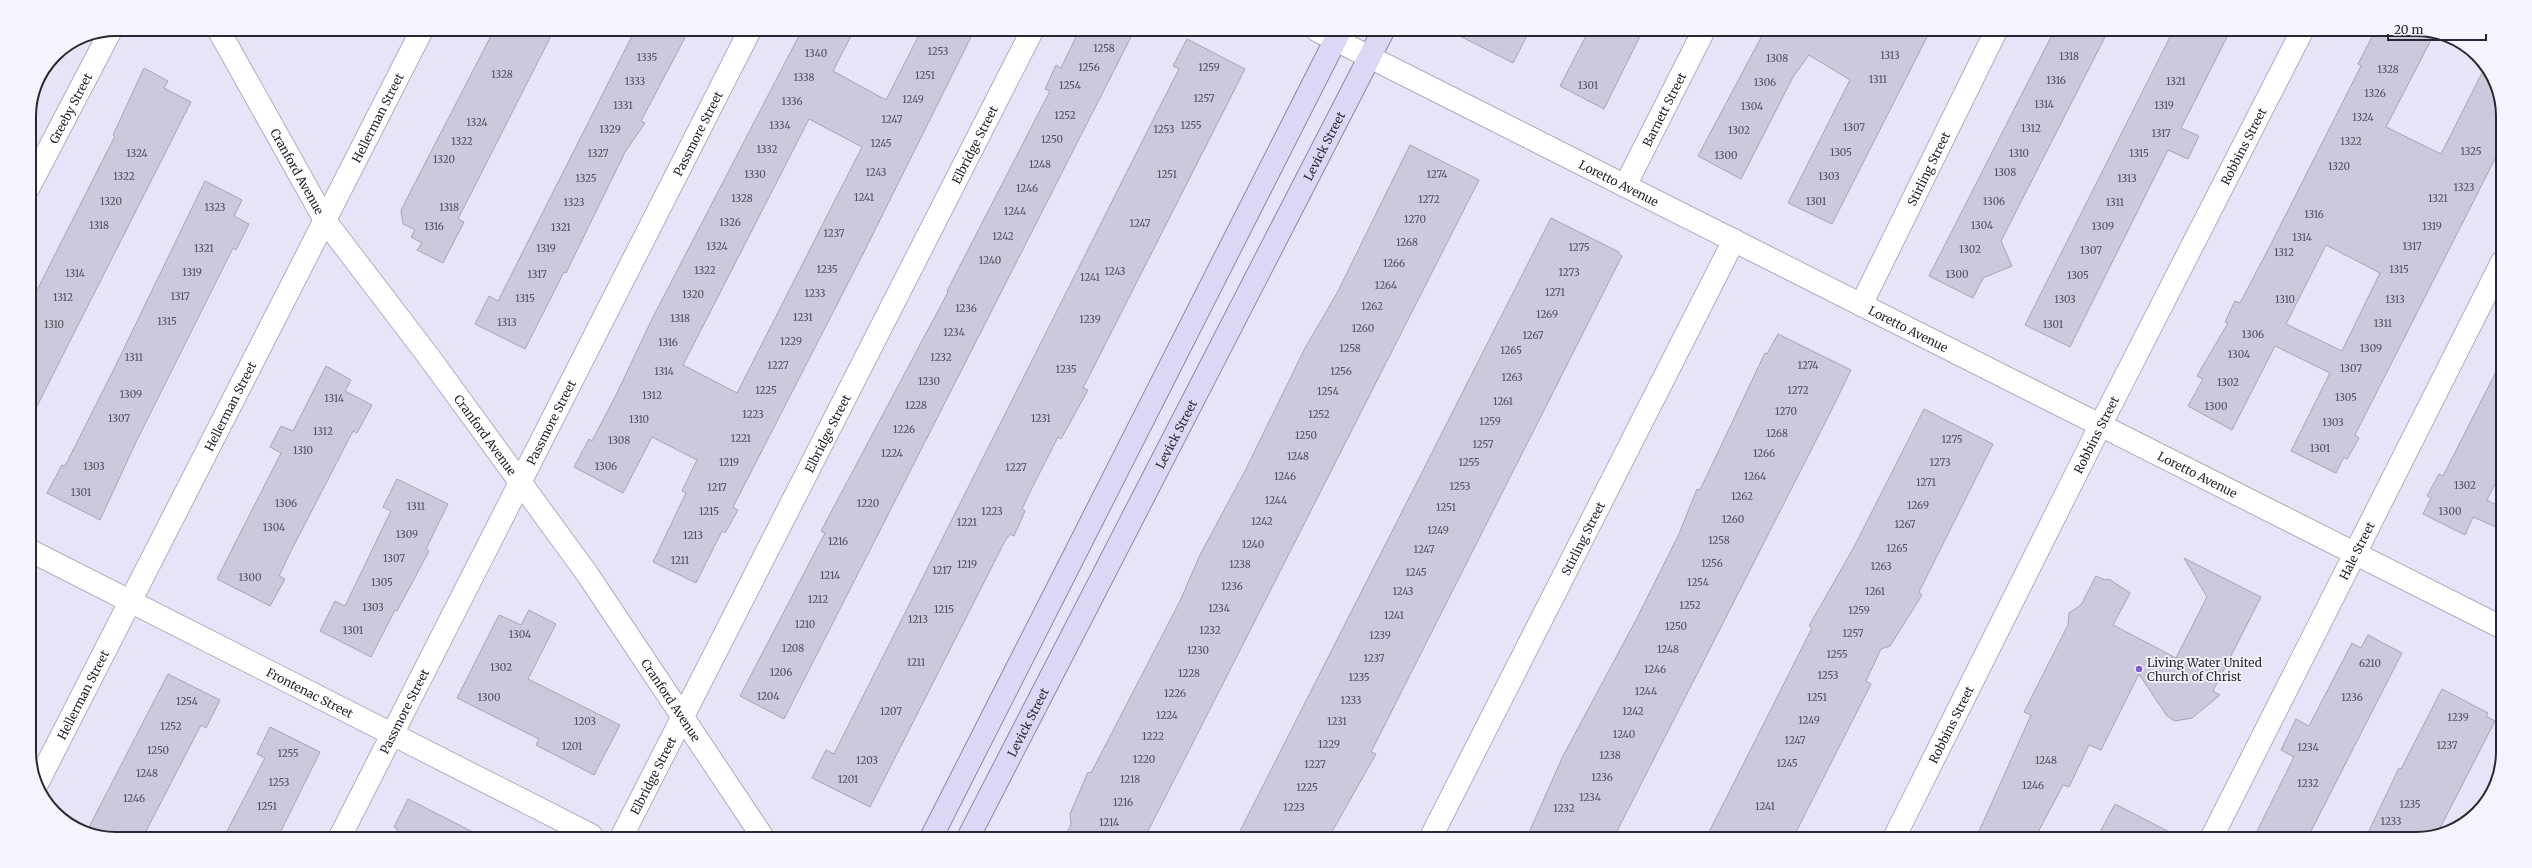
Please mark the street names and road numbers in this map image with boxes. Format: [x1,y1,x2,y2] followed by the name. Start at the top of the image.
[1639,69,1689,149] street label: Barnett Street
[46,70,95,146] street label: Greeby Street
[348,70,406,165] street label: Hellerman Street
[670,88,725,178] street label: Passmore Street
[948,103,1000,186] street label: Elbridge Street
[2217,105,2269,187] street label: Robbins Street
[1300,109,1348,183] street label: Levick Street
[268,126,328,217] street label: Cranford Avenue
[1904,129,1953,208] street label: Stirling Street
[1577,156,1661,209] street label: Loretto Avenue
[1866,302,1951,355] street label: Loretto Avenue
[201,359,259,453] street label: Hellerman Street
[523,377,579,467] street label: Passmore Street
[451,391,520,478] street label: Cranford Avenue
[801,391,853,475] street label: Elbridge Street
[2070,393,2122,476] street label: Robbins Street
[1152,397,1200,471] street label: Levick Street
[2155,448,2240,500] street label: Loretto Avenue
[1558,499,1608,578] street label: Stirling Street
[2336,519,2378,582] street label: Hale Street
[54,647,112,742] street label: Hellerman Street
[638,656,704,744] street label: Cranford Avenue
[264,664,356,721] street label: Frontenac Street
[376,666,432,756] street label: Passmore Street
[1925,683,1977,766] street label: Robbins Street
[1004,685,1052,759] street label: Levick Street
[627,734,679,817] street label: Elbridge Street

